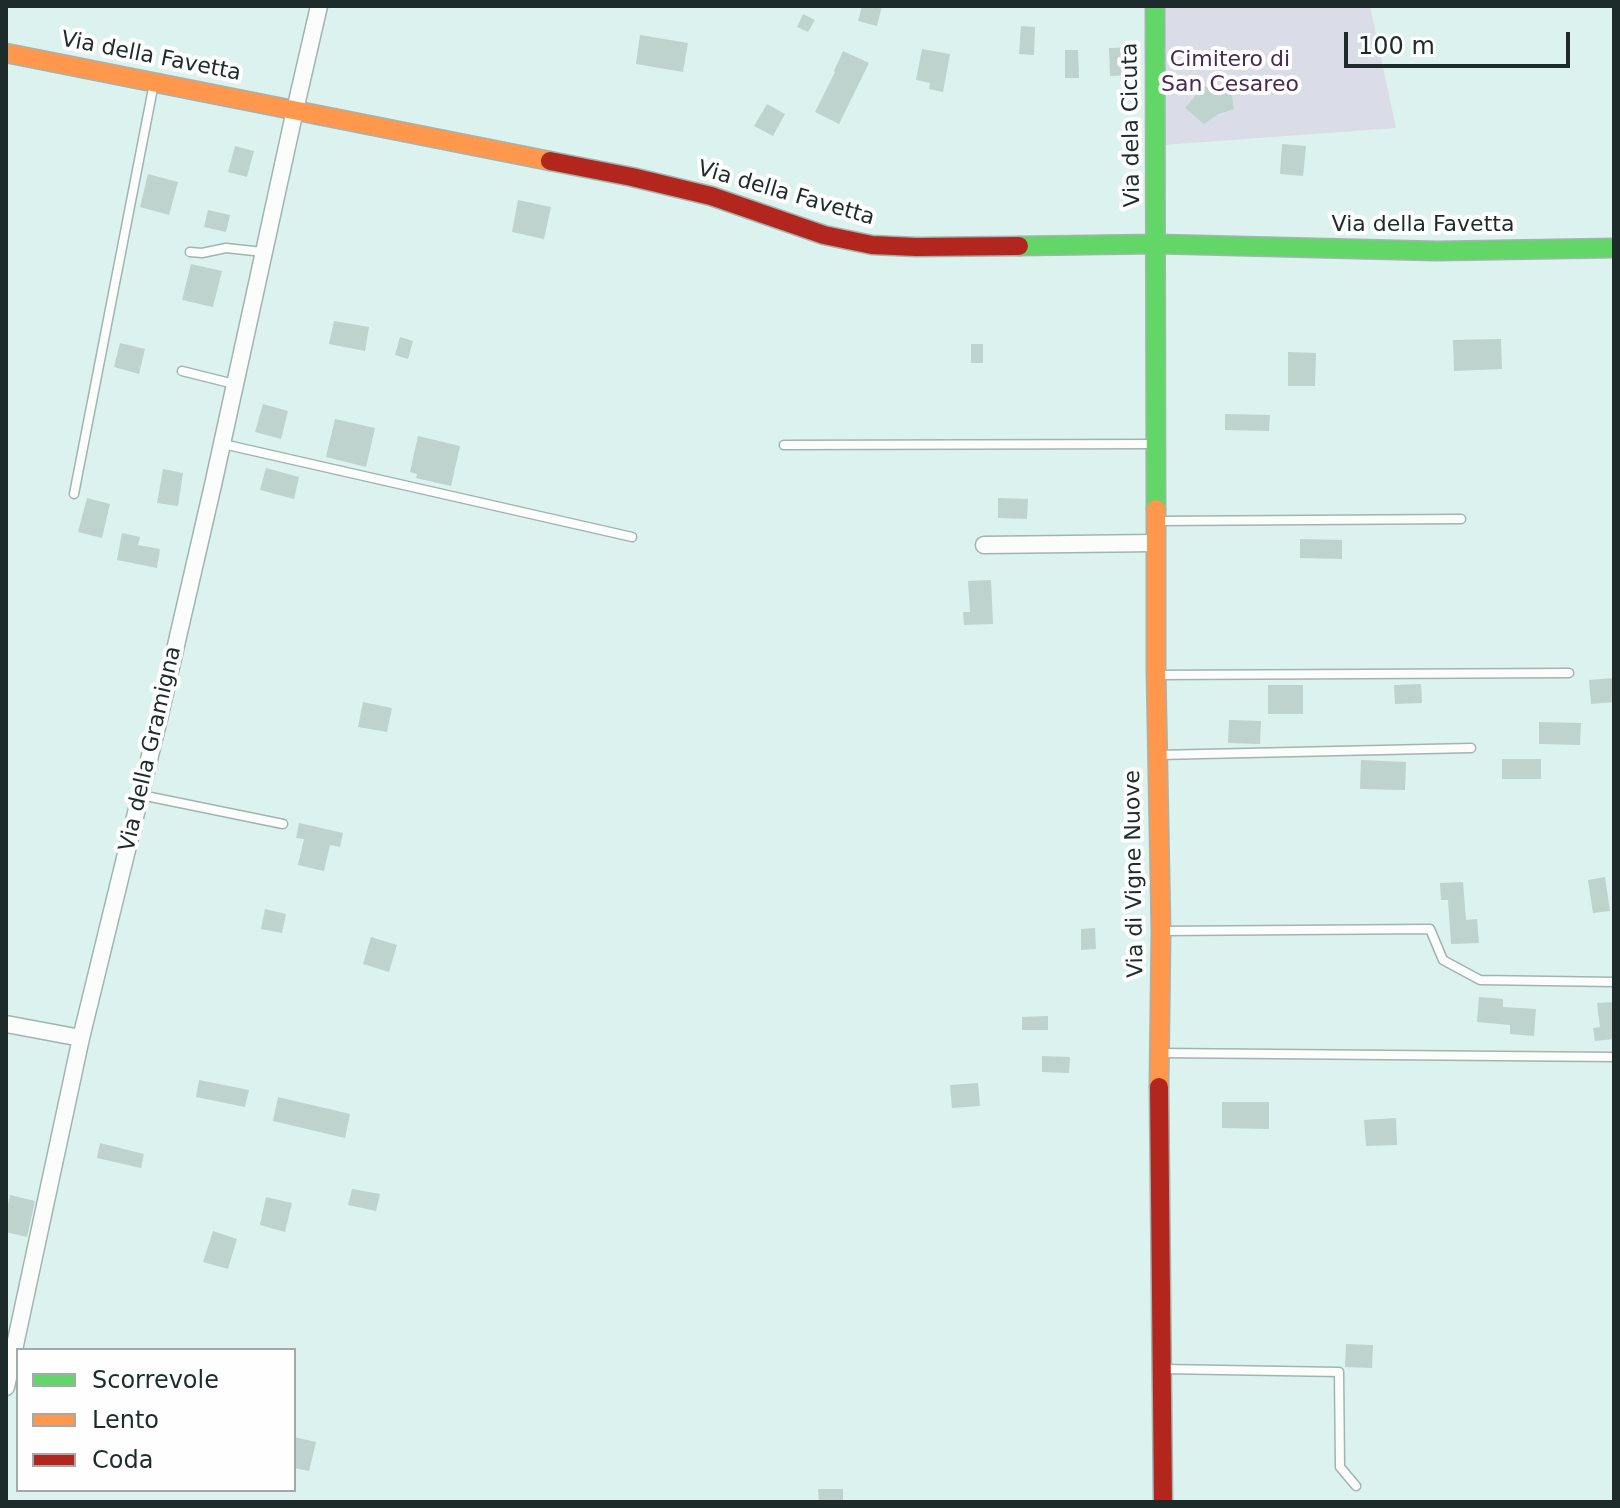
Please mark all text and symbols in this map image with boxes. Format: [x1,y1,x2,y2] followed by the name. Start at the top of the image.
[1348,16,1574,66] scale bar
[59,27,243,87] street label: Via della Favetta
[1358,32,1435,60] text: 100 m
[1117,42,1147,208] street label: Via dela Cicuta
[1161,47,1299,98] park label: Cimitero di San Cesareo
[695,156,877,232] street label: Via della Favetta
[1332,212,1514,238] street label: Via della Favetta
[115,644,187,854] street label: Via della Gramigna
[1120,770,1150,978] street label: Via di Vigne Nuove
[16,1348,296,1492] legend
[92,1366,219,1394] text: Scorrevole
[92,1406,159,1434] text: Lento
[92,1446,153,1474] text: Coda

